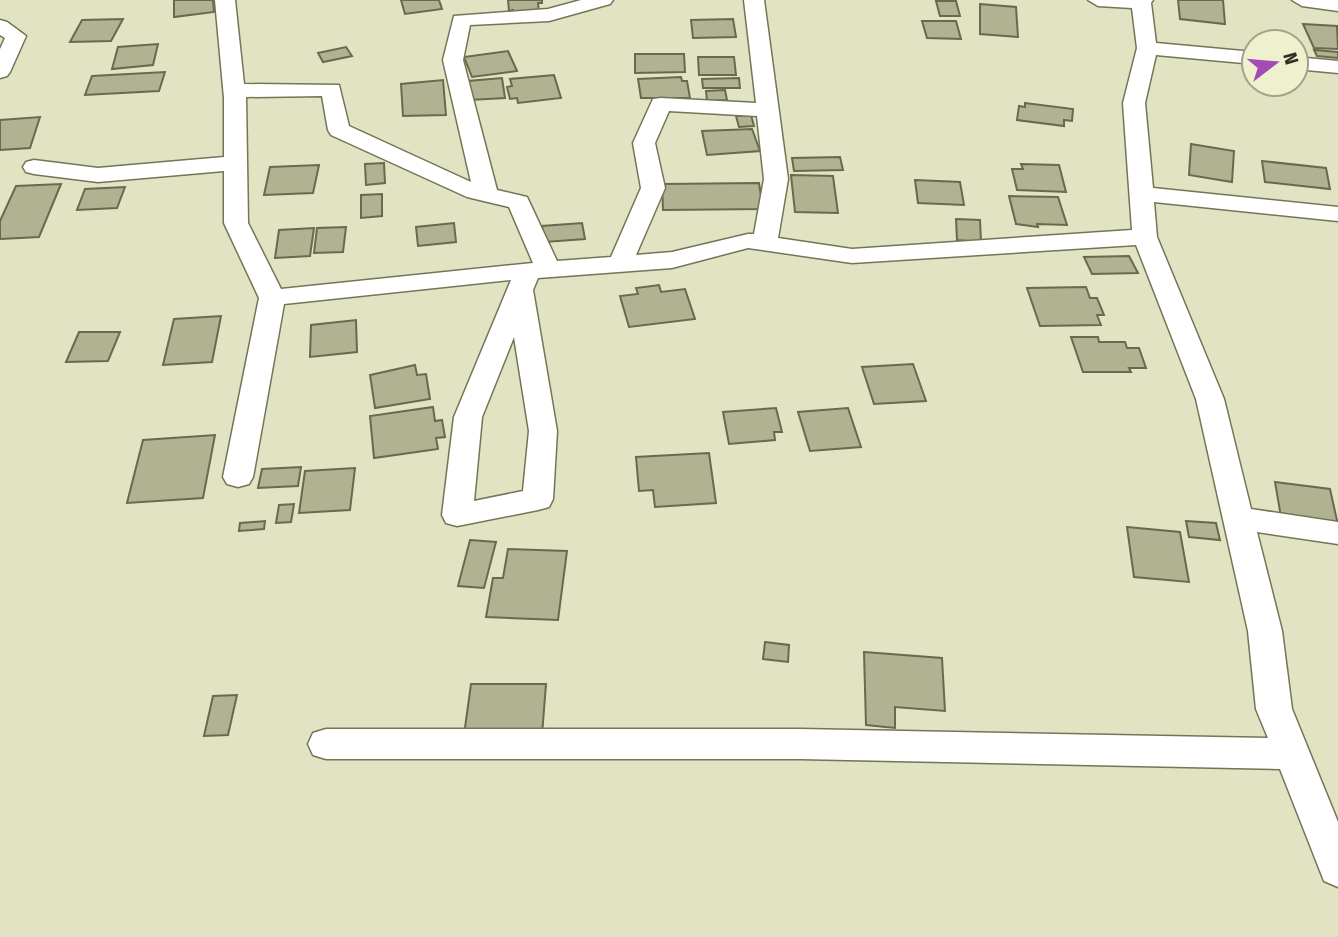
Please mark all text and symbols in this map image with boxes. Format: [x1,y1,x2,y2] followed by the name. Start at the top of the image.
[1240,28,1310,98] north arrow
[1278,50,1303,67] text: N

